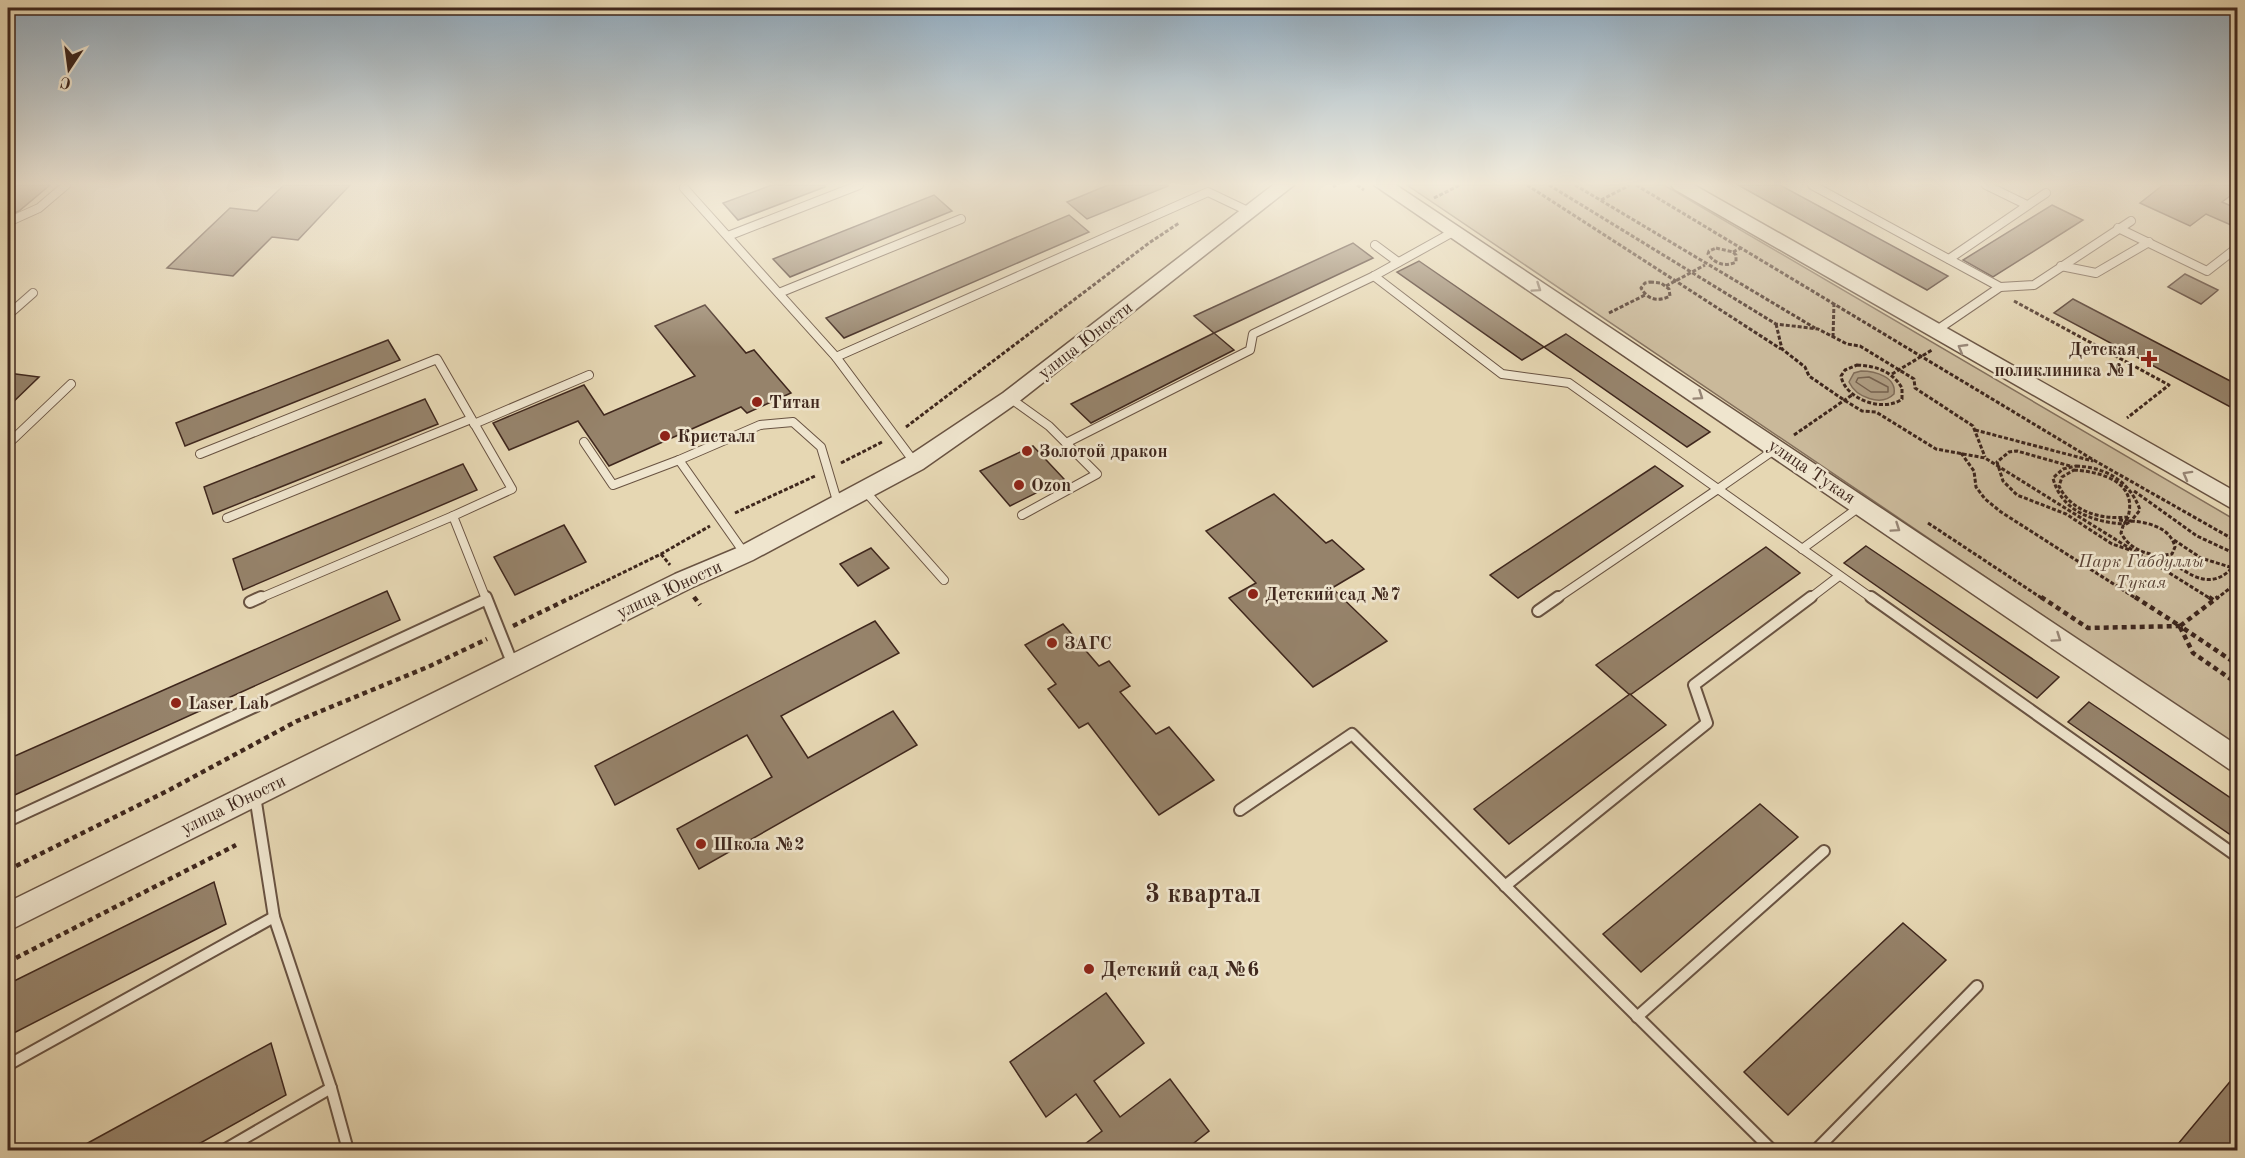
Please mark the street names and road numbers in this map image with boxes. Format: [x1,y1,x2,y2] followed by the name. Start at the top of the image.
[1035,299,1136,383] street label: улица Юности
[1765,436,1858,507] street label: улица Тукая
[614,558,725,622] street label: улица Юности
[178,772,289,838] street label: улица Юности

